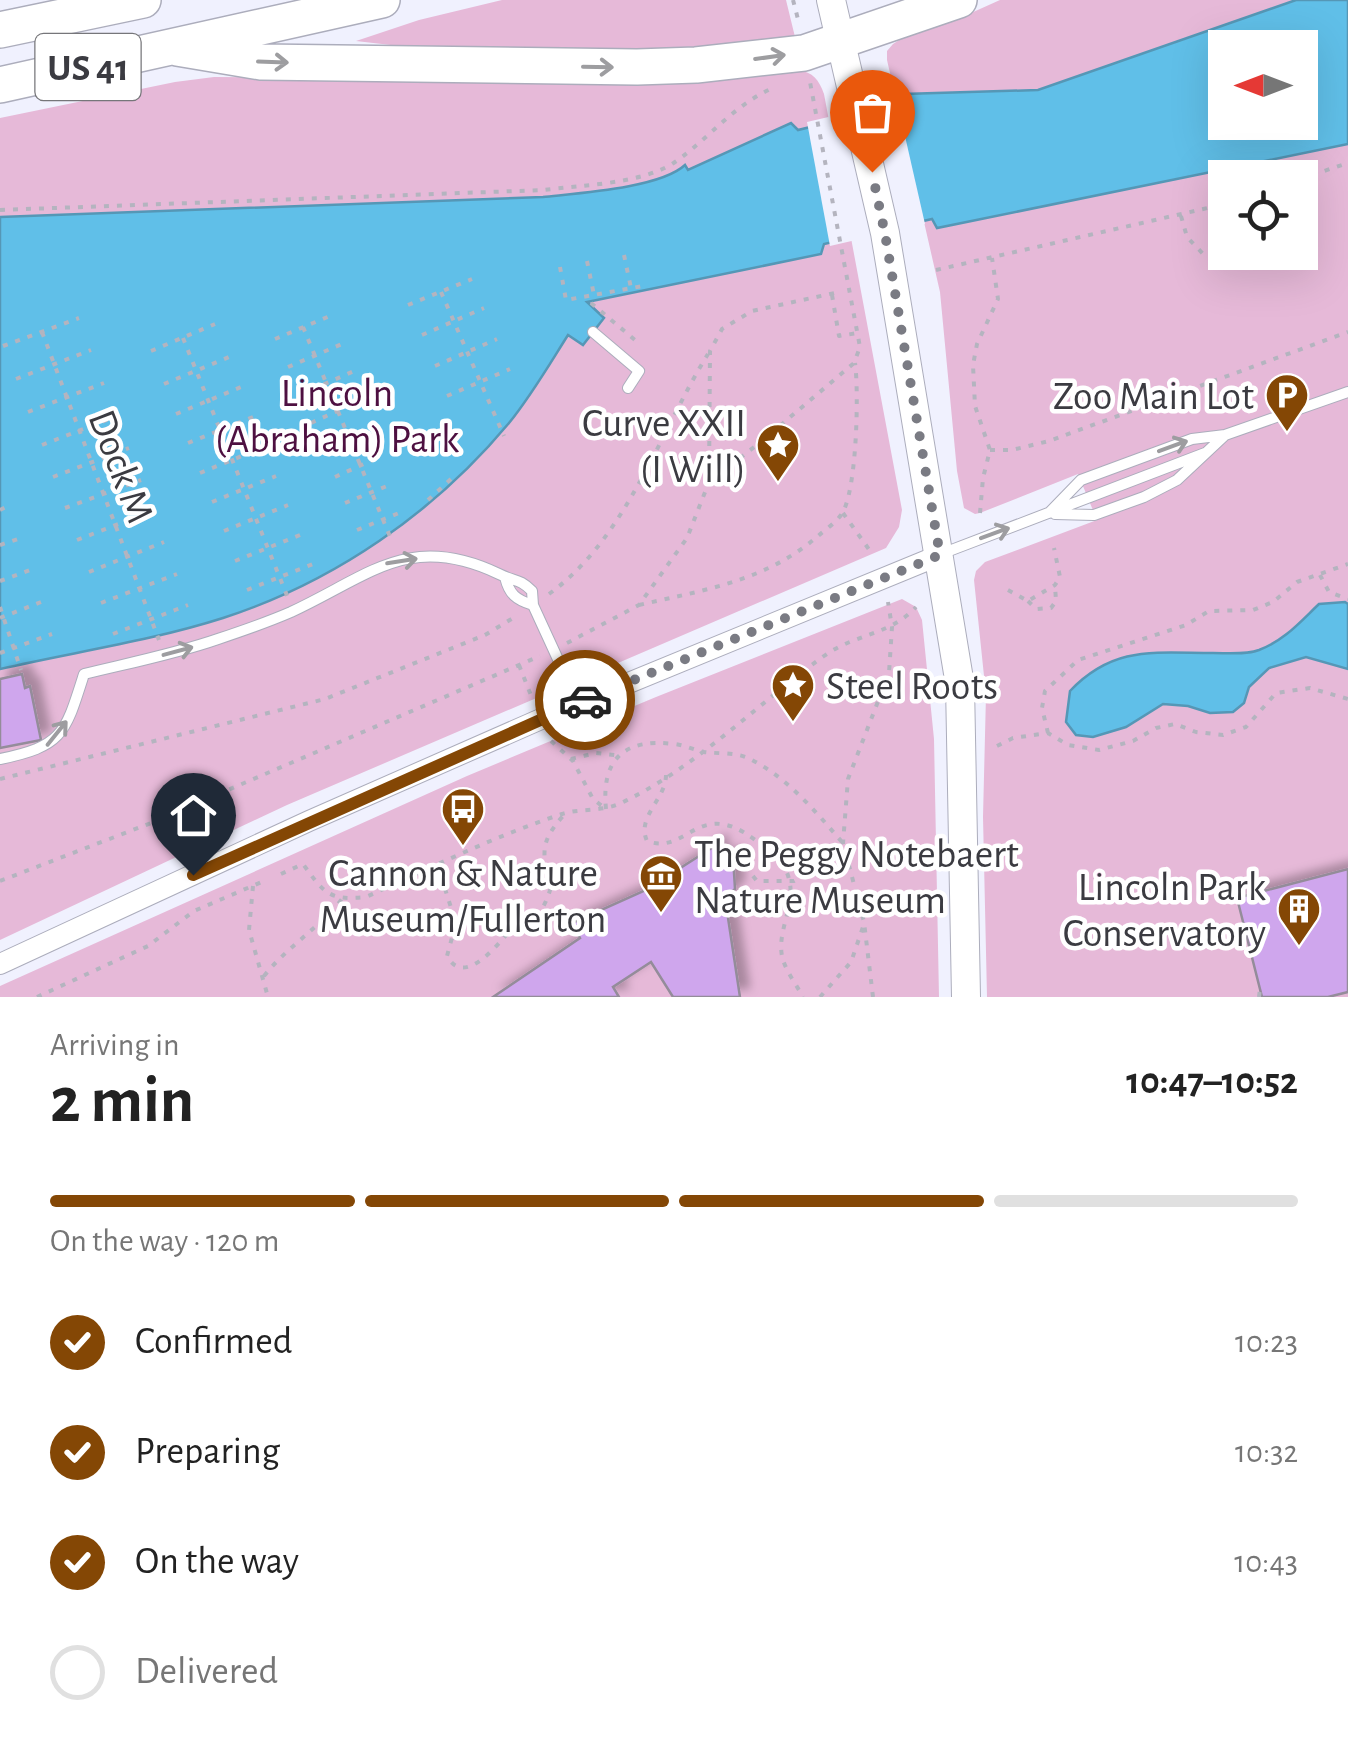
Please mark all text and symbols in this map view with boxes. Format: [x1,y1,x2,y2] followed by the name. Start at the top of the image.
[1208,30,1318,140] north arrow
[1208,30,1318,270] map controls
[36,34,140,100] road number: US 41
[753,48,785,66] one-way arrow
[256,53,289,72] one-way arrow
[580,58,613,76] one-way arrow
[830,70,915,173] pin
[845,85,900,140] icon: bag
[1208,160,1318,270] button: locate
[1264,372,1310,433] parking icon: Zoo Main Lot
[215,374,459,460] park label: Lincoln (Abraham) Park
[1053,377,1254,417] place label: Zoo Main Lot
[582,404,746,490] place label: Curve XXII (I Will)
[80,405,160,529] street label: Dock M
[755,422,801,483] place icon: Curve XXII (I Will)
[1156,436,1187,454] one-way arrow
[978,523,1009,541] one-way arrow
[385,551,417,569] one-way arrow
[162,640,193,659] one-way arrow
[535,650,635,750] courier
[770,662,816,723] place icon: Steel Roots
[826,667,998,707] place label: Steel Roots
[558,673,613,728] icon: car
[45,721,68,746] one-way arrow
[151,773,236,876] pin
[440,786,486,847] bus stop icon: Cannon & Nature Museum/Fullerton
[166,788,221,843] icon: home
[694,835,1019,921] place label: The Peggy Notebaert Nature Museum
[638,853,684,914] museum icon: The Peggy Notebaert Nature Museum
[320,854,606,940] place label: Cannon & Nature Museum/Fullerton
[1063,868,1266,954] place label: Lincoln Park Conservatory
[1276,886,1322,947] building icon: Lincoln Park Conservatory
[50,1029,179,1061] text: Arriving in
[1126,1063,1298,1101] text: 10:47–10:52
[50,1069,194,1134] text: 2 min
[50,1225,279,1257] text: On the way · 120 m
[50,1315,105,1370] icon: check
[135,1323,292,1361] text: Confirmed
[1235,1326,1298,1358] text: 10:23
[50,1425,105,1480] icon: check
[135,1433,280,1471] text: Preparing
[1235,1436,1298,1468] text: 10:32
[50,1535,105,1590] icon: check
[135,1543,299,1581] text: On the way
[1234,1546,1298,1578] text: 10:43
[135,1653,278,1691] text: Delivered

